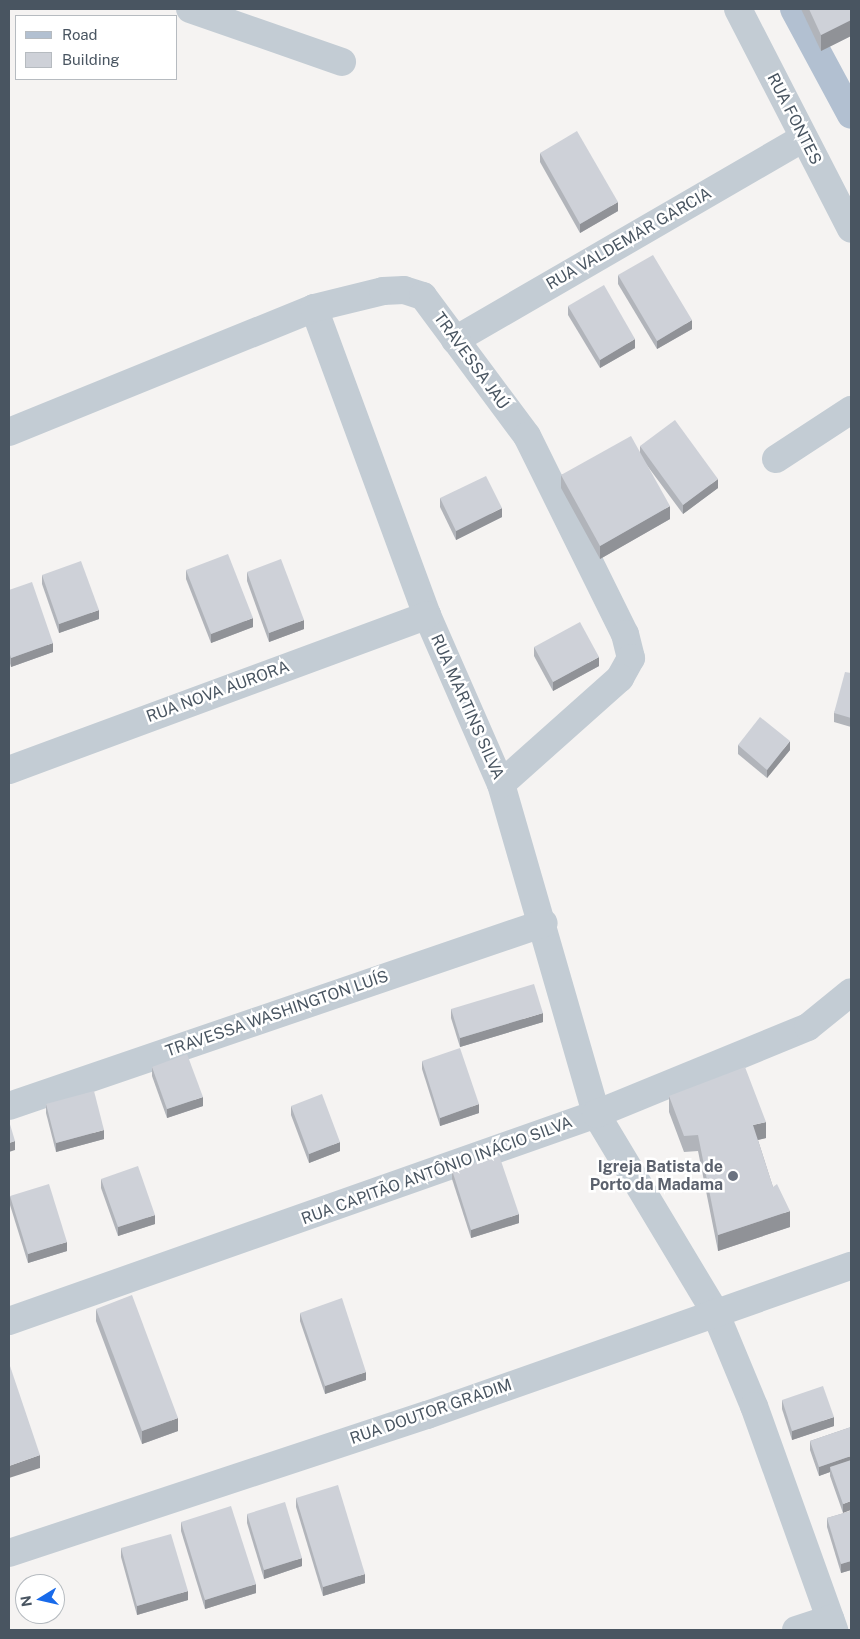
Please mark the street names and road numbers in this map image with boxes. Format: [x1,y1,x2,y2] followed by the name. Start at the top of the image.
[763,70,825,168] street label: RUA FONTES
[543,184,715,294] street label: RUA VALDEMAR GARCIA
[429,309,513,413] street label: TRAVESSA JAÚ
[426,631,508,783] street label: RUA MARTINS SILVA
[144,657,292,727] street label: RUA NOVA AURORA
[163,967,391,1061] street label: TRAVESSA WASHINGTON LUÍS
[299,1113,575,1229] street label: RUA CAPITÃO ANTÔNIO INÁCIO SILVA
[348,1375,514,1449] street label: RUA DOUTOR GRADIM

